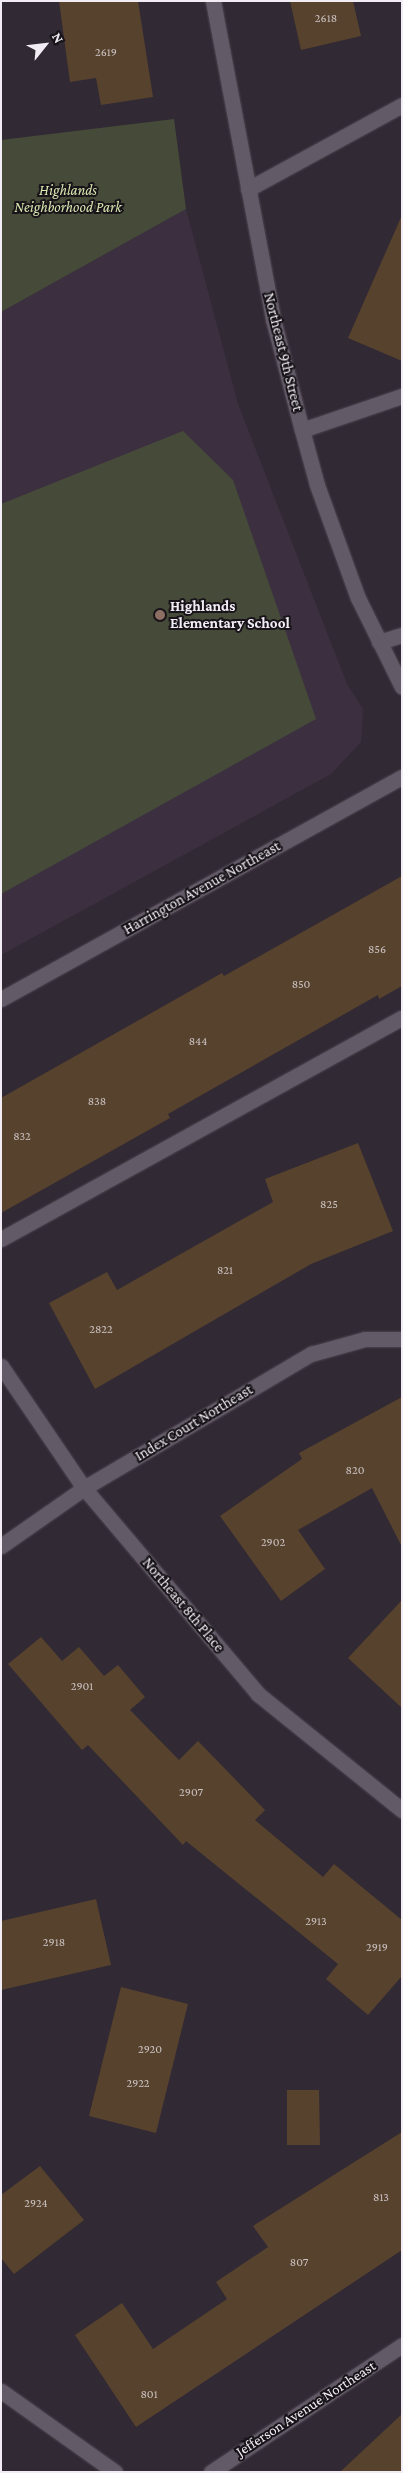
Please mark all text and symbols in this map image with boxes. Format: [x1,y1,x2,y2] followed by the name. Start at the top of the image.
[315,12,337,26] house number: 2618
[20,20,70,70] north arrow
[49,30,67,46] text: N
[95,46,117,60] house number: 2619
[14,181,122,216] park label: Highlands Neighborhood Park
[260,291,306,413] street label: Northeast 9th Street
[170,597,290,632] place label: Highlands Elementary School
[154,609,166,621] marker: Highlands Elementary School
[120,837,284,939] street label: Harrington Avenue Northeast
[368,943,386,957] house number: 856
[292,978,310,992] house number: 850
[189,1035,207,1049] house number: 844
[88,1095,106,1109] house number: 838
[13,1130,31,1144] house number: 832
[320,1198,338,1212] house number: 825
[217,1264,233,1278] house number: 821
[89,1323,113,1337] house number: 2822
[132,1381,256,1465] street label: Index Court Northeast
[346,1464,364,1478] house number: 820
[261,1536,285,1550] house number: 2902
[138,1554,228,1656] street label: Northeast 8th Place
[71,1680,93,1694] house number: 2901
[179,1786,203,1800] house number: 2907
[305,1915,327,1929] house number: 2913
[43,1936,65,1950] house number: 2918
[366,1941,388,1955] house number: 2919
[138,2043,162,2057] house number: 2920
[126,2077,150,2091] house number: 2922
[373,2191,389,2205] house number: 813
[24,2197,48,2211] house number: 2924
[290,2256,308,2270] house number: 807
[233,2357,379,2461] street label: Jefferson Avenue Northeast
[140,2388,158,2402] house number: 801

